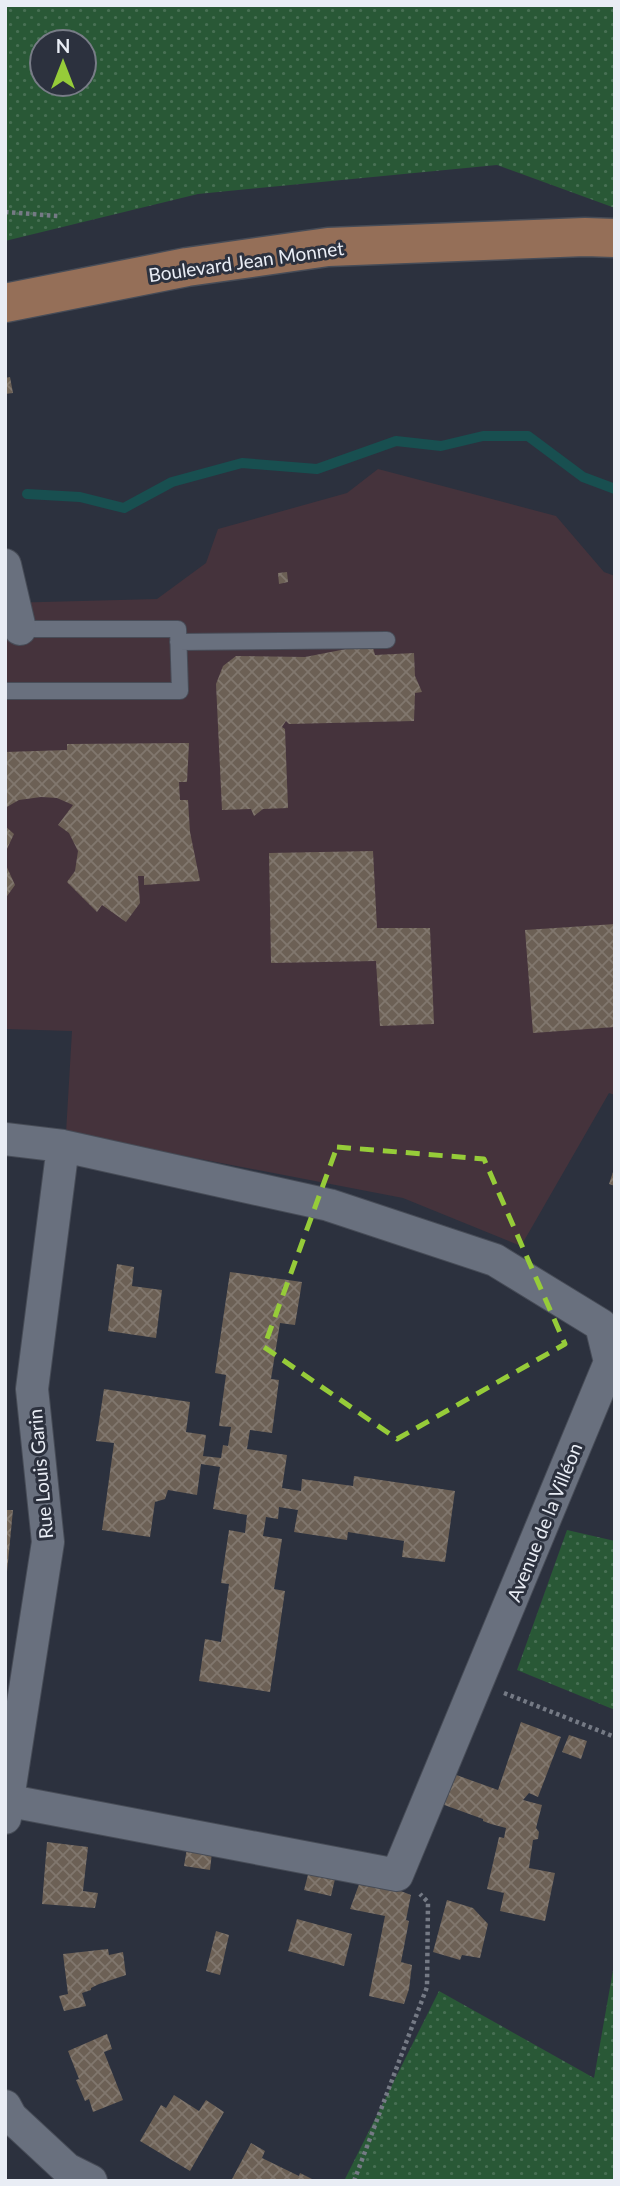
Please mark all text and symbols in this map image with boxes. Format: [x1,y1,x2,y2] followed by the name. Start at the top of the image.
[28,28,98,98] north arrow
[56,34,70,57] text: N
[147,236,345,286] street label: Boulevard Jean Monnet
[23,1408,57,1540] street label: Rue Louis Garin
[502,1439,586,1605] street label: Avenue de la Villéon

